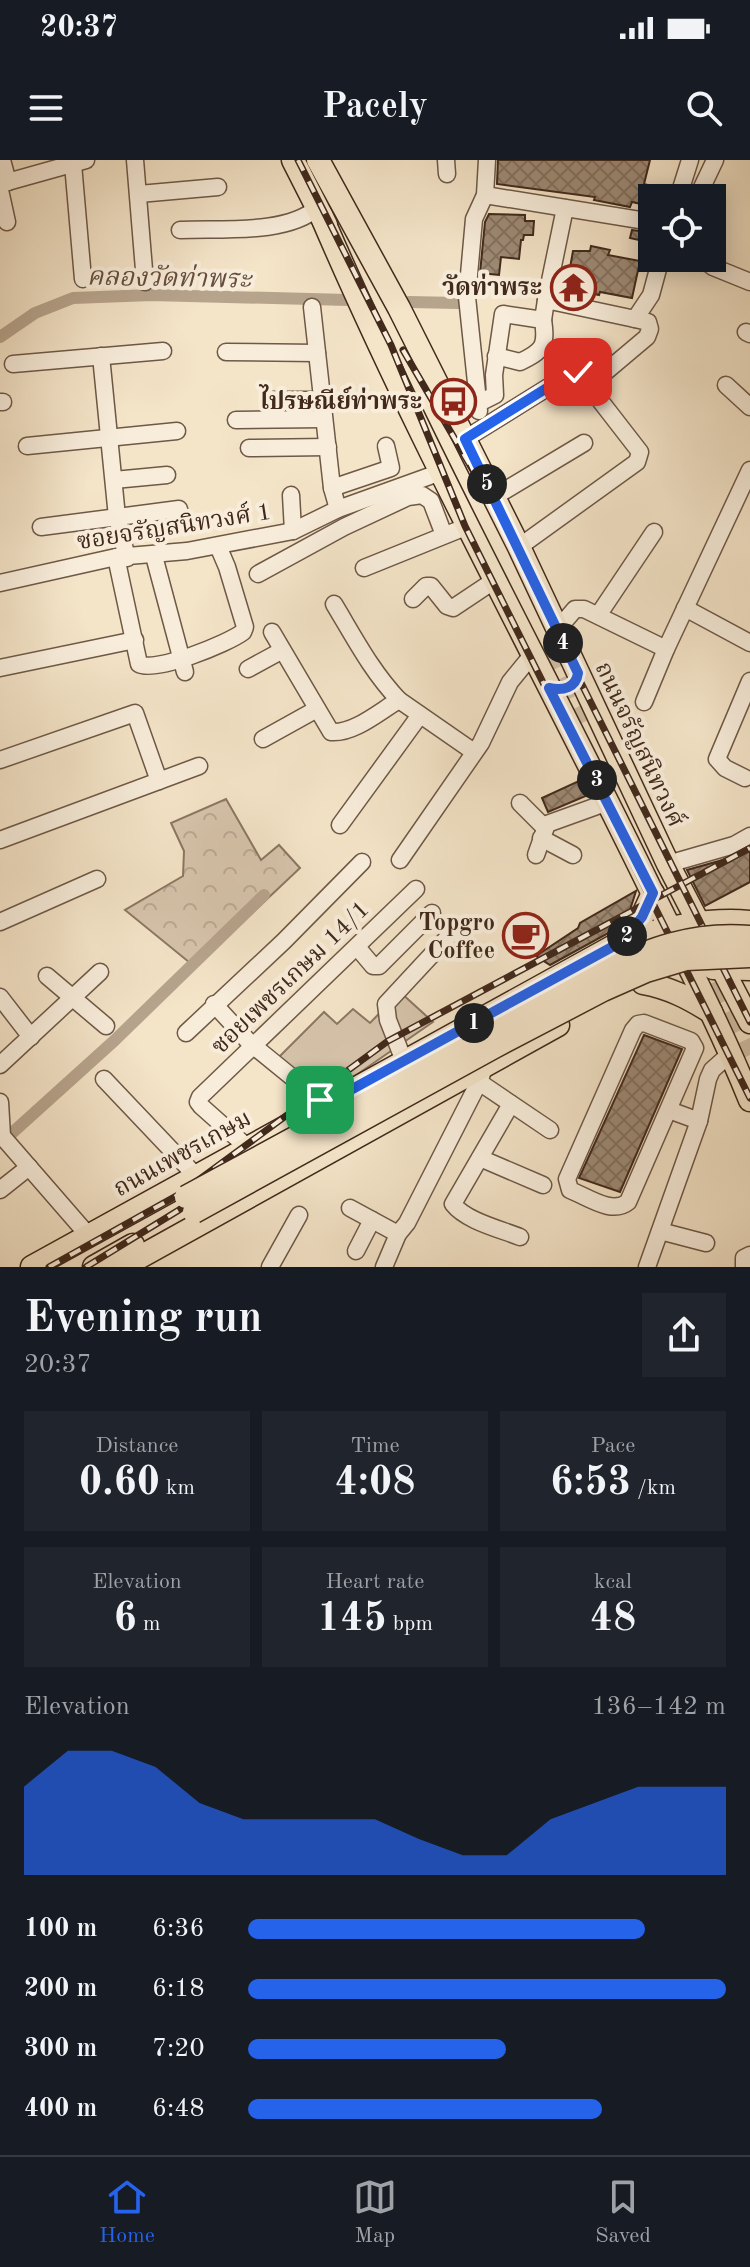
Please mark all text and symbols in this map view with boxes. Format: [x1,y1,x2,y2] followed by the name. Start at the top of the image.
[40,13,118,43] text: 20:37
[24,86,68,130] icon: menu
[682,86,726,130] icon: search
[322,90,428,126] text: Pacely
[638,184,726,272] map controls
[638,184,726,272] button: locate
[87,262,254,293] water label: คลองวัดท่าพระ
[549,263,597,311] temple icon: วัดท่าพระ
[442,273,542,301] place label: วัดท่าพระ
[544,338,612,406] pin
[556,350,600,394] icon: check
[429,377,477,425] bus stop icon: ไปรษณีย์ท่าพระ
[259,384,422,415] place label: ไปรษณีย์ท่าพระ
[467,464,507,504] pin: 5
[481,473,493,495] text: 5
[75,495,273,555] street label: ซอยจรัญสนิทวงศ์ 1
[543,623,583,663] pin: 4
[557,632,569,654] text: 4
[589,656,692,831] street label: ถนนจรัญสนิทวงศ์
[577,760,617,800] pin: 3
[591,769,603,791] text: 3
[208,897,375,1060] street label: ซอยเพชรเกษม 14/1
[418,912,495,964] place label: Topgro Coffee
[502,912,550,960] cafe icon: Topgro Coffee
[607,916,647,956] pin: 2
[621,925,633,947] text: 2
[454,1003,494,1043] pin: 1
[468,1012,480,1034] text: 1
[286,1066,354,1134] pin
[298,1078,342,1122] icon: arrive
[110,1107,256,1202] street label: ถนนเพชรเกษม
[642,1293,726,1377] button: share
[24,1297,262,1341] text: Evening run
[24,1352,92,1378] text: 20:37
[96,1435,178,1457] text: Distance
[350,1435,400,1457] text: Time
[591,1435,635,1457] text: Pace
[79,1464,160,1504] text: 0.60
[335,1464,415,1504] text: 4:08
[550,1464,631,1504] text: 6:53
[160,1477,195,1499] text: km
[631,1477,676,1499] text: /km
[92,1571,182,1593] text: Elevation
[326,1571,424,1593] text: Heart rate
[594,1571,632,1593] text: kcal
[114,1600,137,1640] text: 6
[317,1600,387,1640] text: 145
[590,1600,636,1640] text: 48
[137,1613,160,1635] text: m
[387,1613,433,1635] text: bpm
[24,1694,130,1720] text: Elevation
[591,1694,726,1720] text: 136–142 m
[24,1916,97,1942] text: 100 m
[152,1916,205,1942] text: 6:36
[24,1976,97,2002] text: 200 m
[152,1976,205,2002] text: 6:18
[24,2036,97,2062] text: 300 m
[152,2036,205,2062] text: 7:20
[24,2096,97,2122] text: 400 m
[152,2096,205,2122] text: 6:48
[99,2175,155,2250] tab: Home
[353,2175,397,2250] tab: Map
[595,2175,651,2250] tab: Saved

